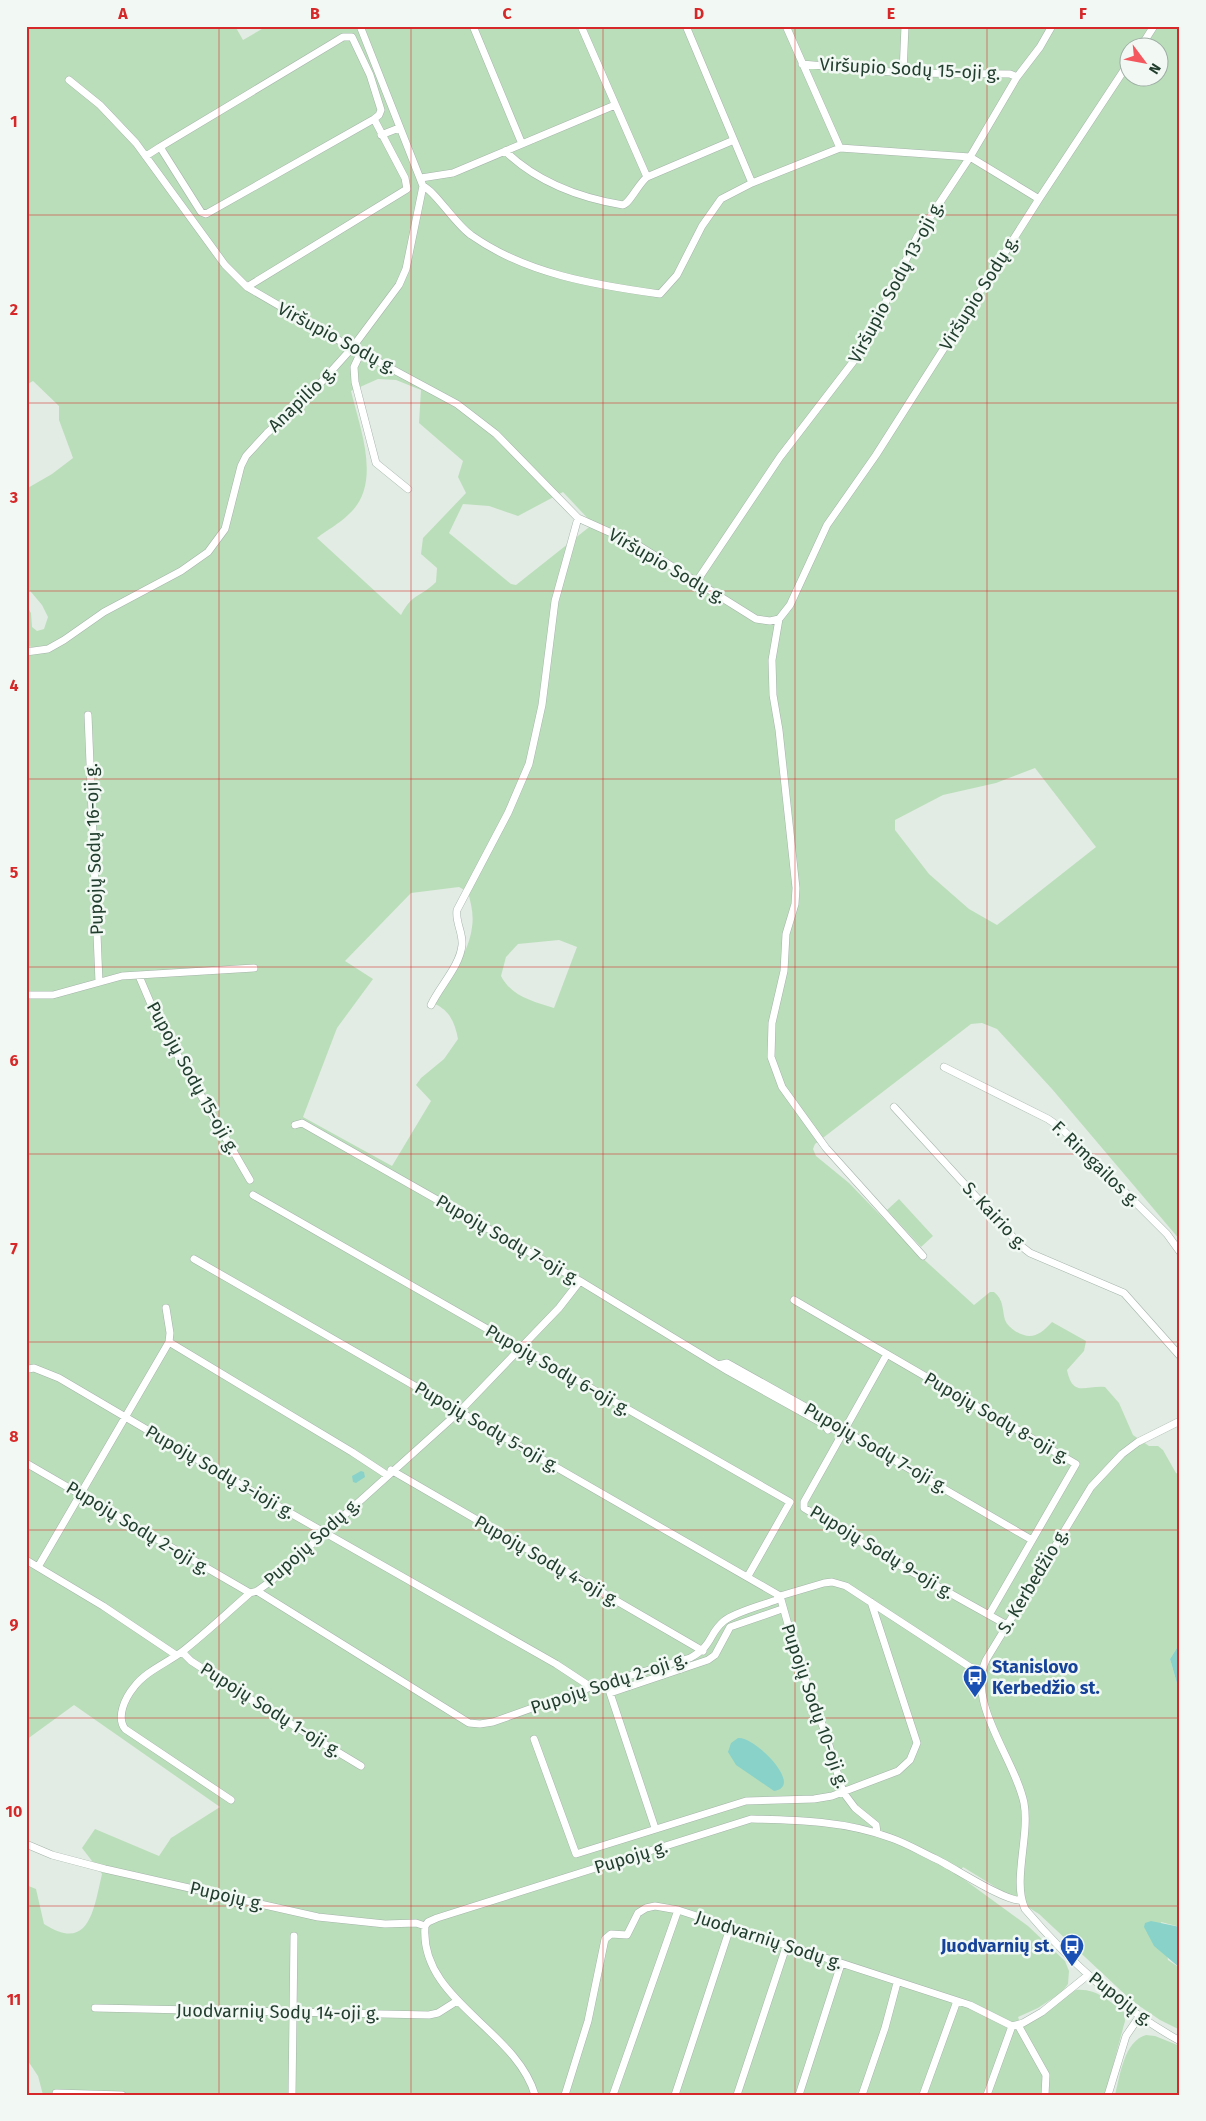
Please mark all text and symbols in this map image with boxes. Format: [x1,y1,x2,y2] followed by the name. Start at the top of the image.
[117,4,128,23] text: A
[310,4,320,23] text: B
[502,4,512,23] text: C
[694,4,704,23] text: D
[887,4,895,23] text: E
[1079,4,1087,23] text: F
[1118,38,1168,88] north arrow
[819,53,1001,85] street label: Viršupio Sodų 15-oji g.
[1145,60,1164,77] text: N
[10,112,18,131] text: 1
[844,197,948,367] street label: Viršupio Sodų 13-oji g.
[935,231,1023,355] street label: Viršupio Sodų g.
[274,297,400,379] street label: Viršupio Sodų g.
[10,300,18,319] text: 2
[264,361,340,437] street label: Anapilio g.
[9,488,18,507] text: 3
[604,524,730,608] street label: Viršupio Sodų g.
[9,676,19,695] text: 4
[80,763,108,935] street label: Pupojų Sodų 16-oji g.
[10,863,19,882] text: 5
[142,998,244,1158] street label: Pupojų Sodų 15-oji g.
[9,1051,19,1070] text: 6
[1047,1116,1145,1212] street label: F. Rimgailos g.
[958,1177,1032,1255] street label: S. Kairio g.
[432,1190,584,1290] street label: Pupojų Sodų 7-oji g.
[10,1239,18,1258] text: 7
[481,1319,635,1421] street label: Pupojų Sodų 6-oji g.
[920,1367,1074,1469] street label: Pupojų Sodų 8-oji g.
[411,1377,563,1477] street label: Pupojų Sodų 5-oji g.
[800,1398,952,1498] street label: Pupojų Sodų 7-oji g.
[141,1420,299,1524] street label: Pupojų Sodų 3-ioji g.
[9,1427,19,1446] text: 8
[62,1476,214,1580] street label: Pupojų Sodų 2-oji g.
[259,1493,365,1591] street label: Pupojų Sodų g.
[806,1500,958,1604] street label: Pupojų Sodų 9-oji g.
[470,1510,624,1612] street label: Pupojų Sodų 4-oji g.
[993,1524,1073,1638] street label: S. Kerbedžio g.
[10,1615,19,1634] text: 9
[777,1621,853,1791] street label: Pupojų Sodų 10-oji g.
[528,1647,690,1719] street label: Pupojų Sodų 2-oji g.
[992,1656,1100,1699] place label: Stanislovo Kerbedžio st.
[196,1658,346,1762] street label: Pupojų Sodų 1-oji g.
[962,1664,988,1698] bus stop icon: Stanislovo Kerbedžio st.
[6,1802,22,1821] text: 10
[592,1835,670,1879] street label: Pupojų g.
[188,1877,266,1915] street label: Pupojų g.
[693,1906,845,1974] street label: Juodvarnių Sodų g.
[1059,1933,1085,1967] bus stop icon: Juodvarnių st.
[940,1935,1054,1957] place label: Juodvarnių st.
[1084,1967,1158,2031] street label: Pupojų g.
[7,1990,21,2009] text: 11
[176,1999,380,2025] street label: Juodvarnių Sodų 14-oji g.

